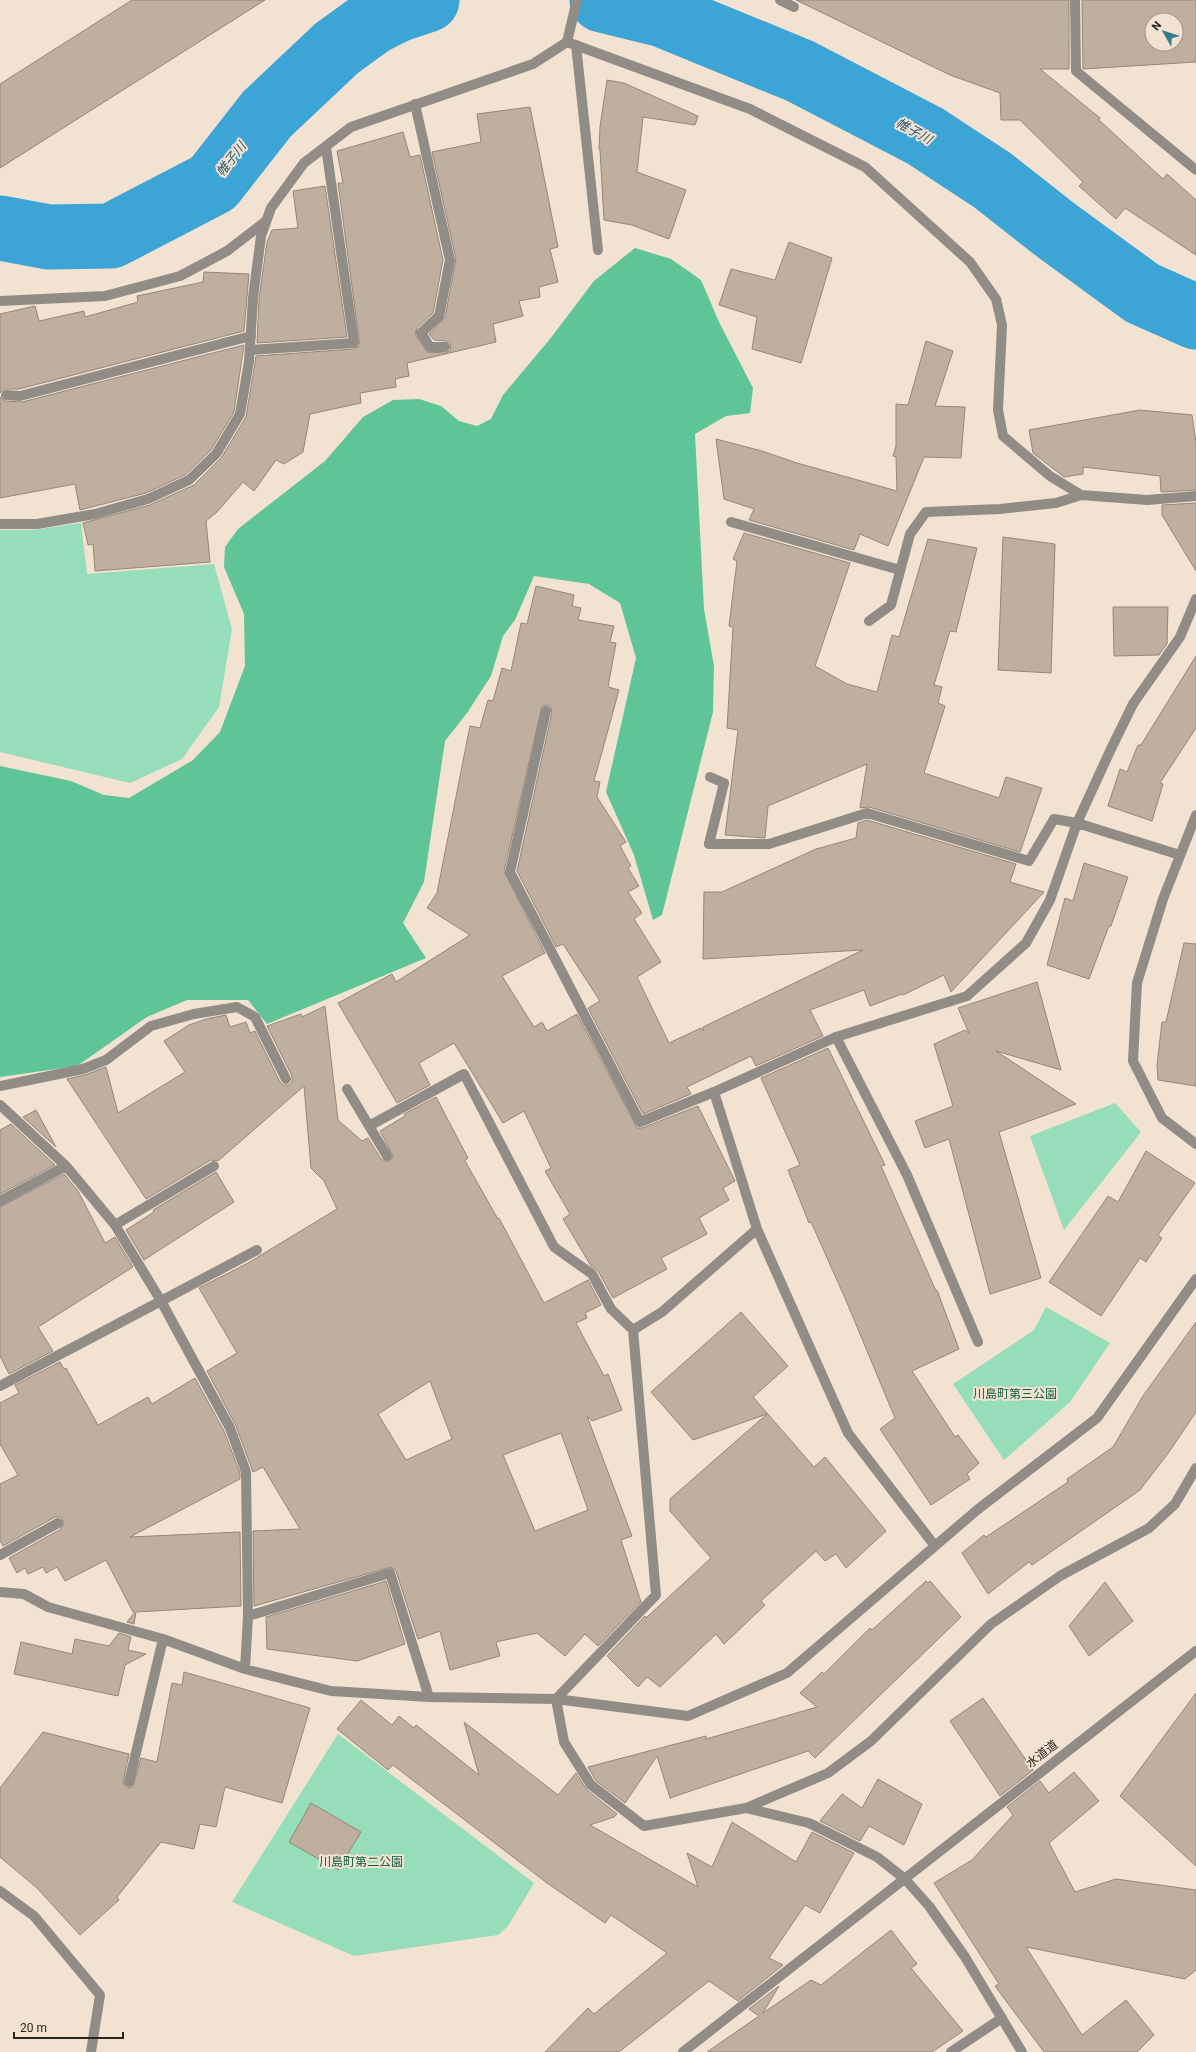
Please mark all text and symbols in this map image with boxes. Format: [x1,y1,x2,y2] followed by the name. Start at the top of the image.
[1144,12,1184,52] north arrow
[1149,19,1164,33] text: N
[893,115,936,148] water label: 帷子川
[213,137,250,179] water label: 帷子川
[973,1387,1057,1401] park label: 川島町第三公園
[1024,1737,1060,1771] street label: 水道道
[319,1855,403,1869] park label: 川島町第二公園
[14,2014,123,2040] scale bar
[20,2021,47,2035] text: 20 m

